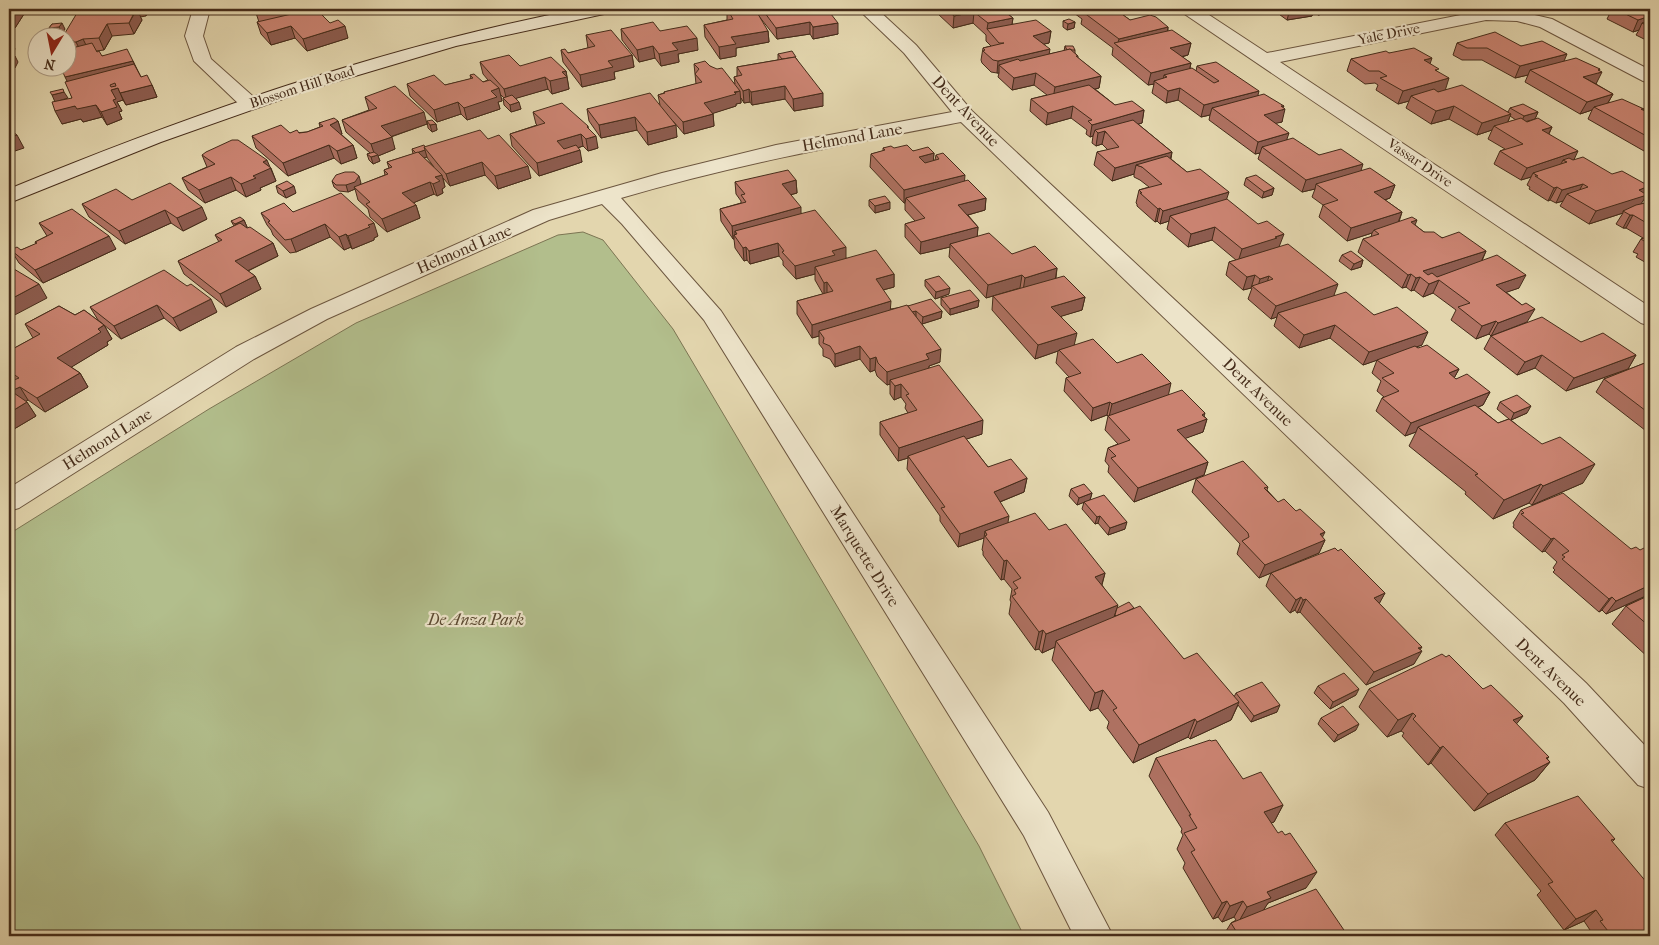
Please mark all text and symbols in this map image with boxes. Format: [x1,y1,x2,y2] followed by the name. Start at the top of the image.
[1356,20,1422,49] street label: Yale Drive
[28,28,78,78] north arrow
[43,55,57,74] text: N
[247,62,357,112] street label: Blossom Hill Road
[928,72,1004,150] street label: Dent Avenue
[800,119,904,155] street label: Helmond Lane
[1383,135,1456,191] street label: Vassar Drive
[414,220,515,278] street label: Helmond Lane
[1219,354,1297,430] street label: Dent Avenue
[59,404,155,474] street label: Helmond Lane
[826,502,904,610] street label: Marquette Drive
[427,610,524,629] park label: De Anza Park
[1512,634,1590,710] street label: Dent Avenue

